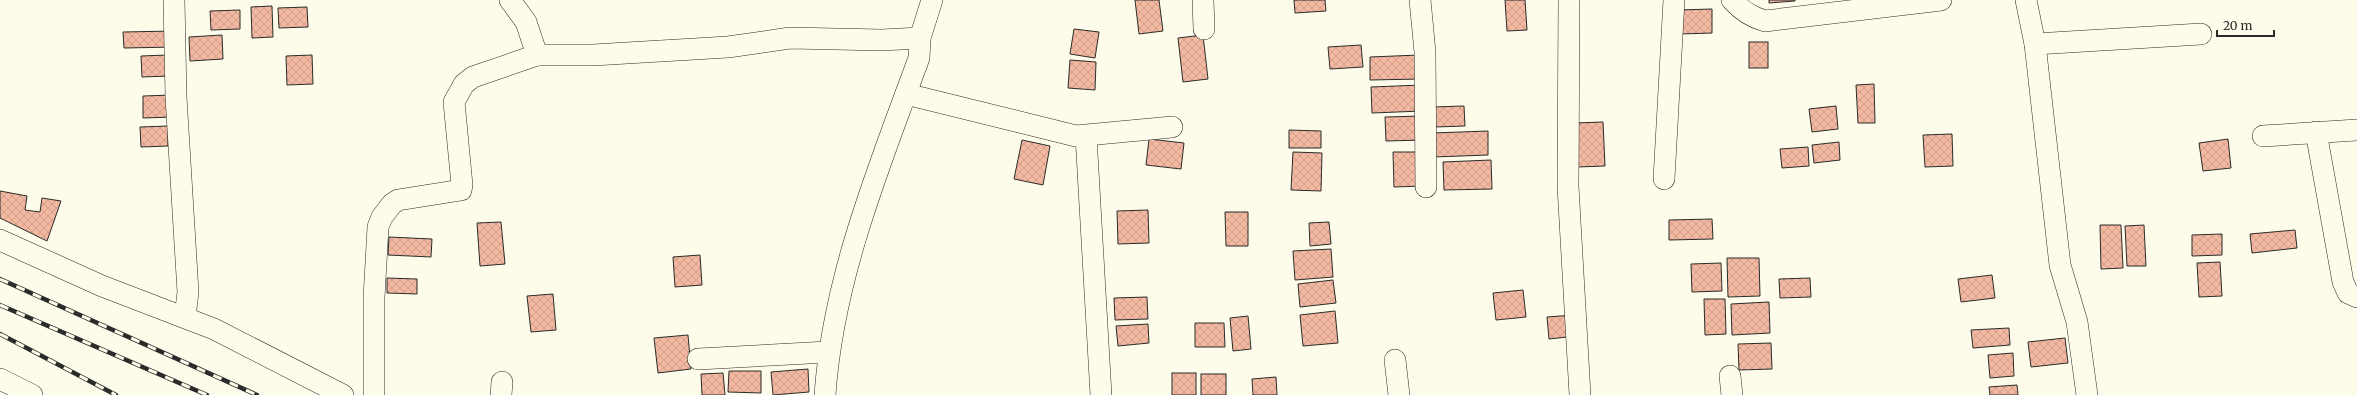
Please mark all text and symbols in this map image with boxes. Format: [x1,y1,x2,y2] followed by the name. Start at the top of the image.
[2217,12,2274,38] scale bar
[2223,18,2252,33] text: 20 m

